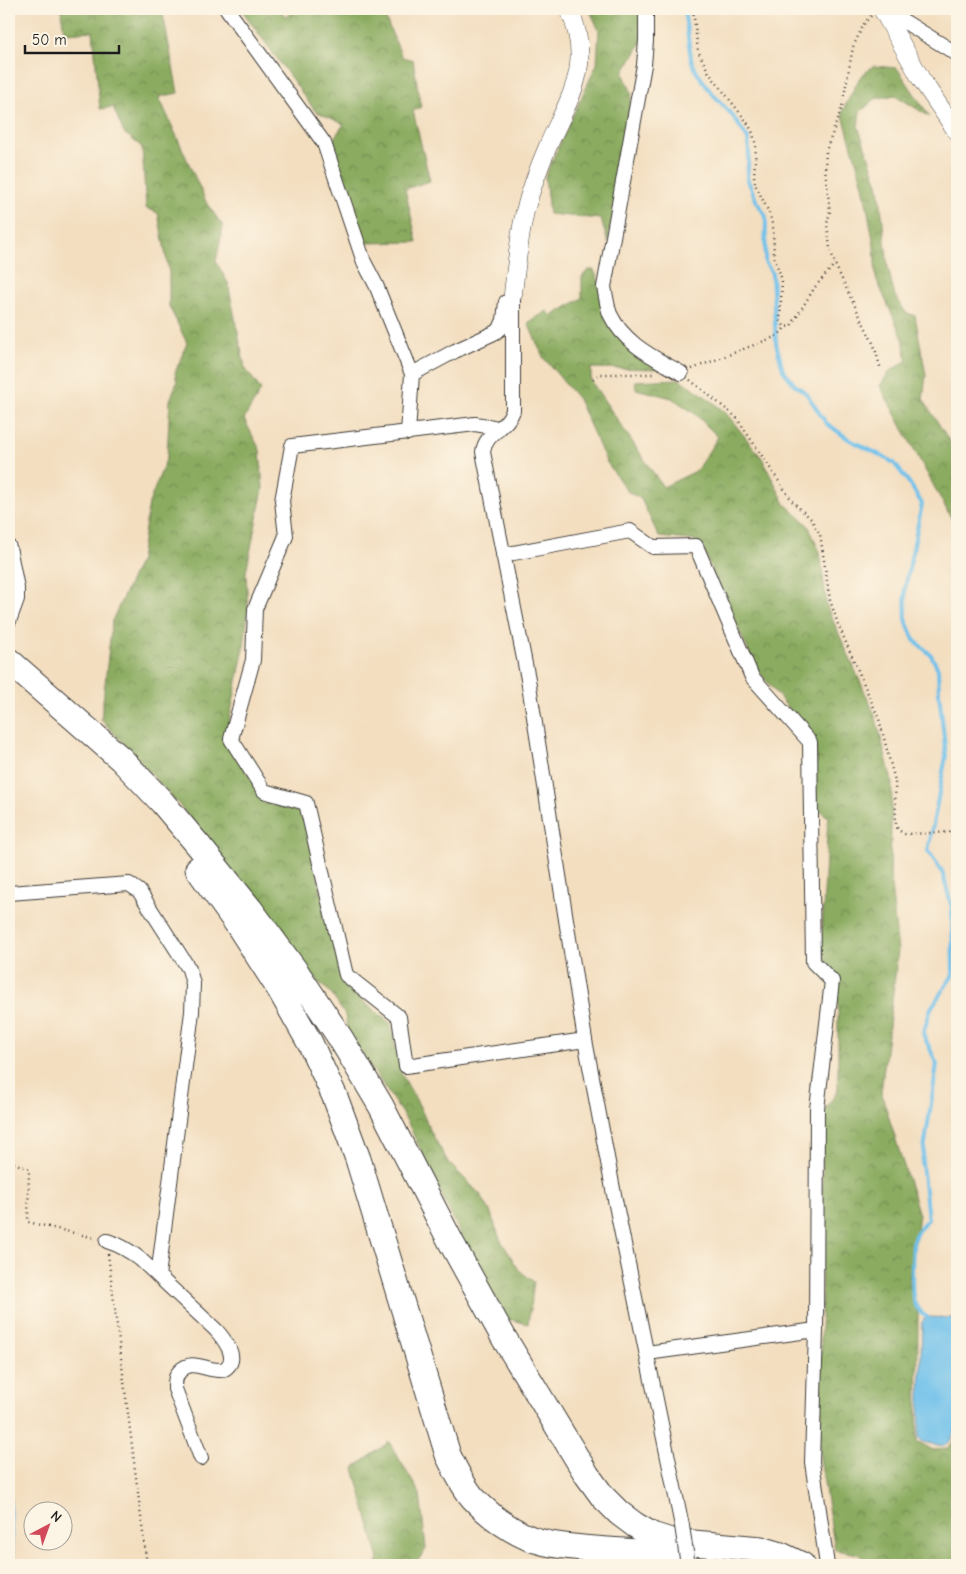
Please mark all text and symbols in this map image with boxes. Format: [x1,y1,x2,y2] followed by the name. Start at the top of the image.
[25,22,119,54] scale bar
[32,31,67,49] text: 50 m
[22,1502,72,1552] north arrow
[47,1507,65,1526] text: N

